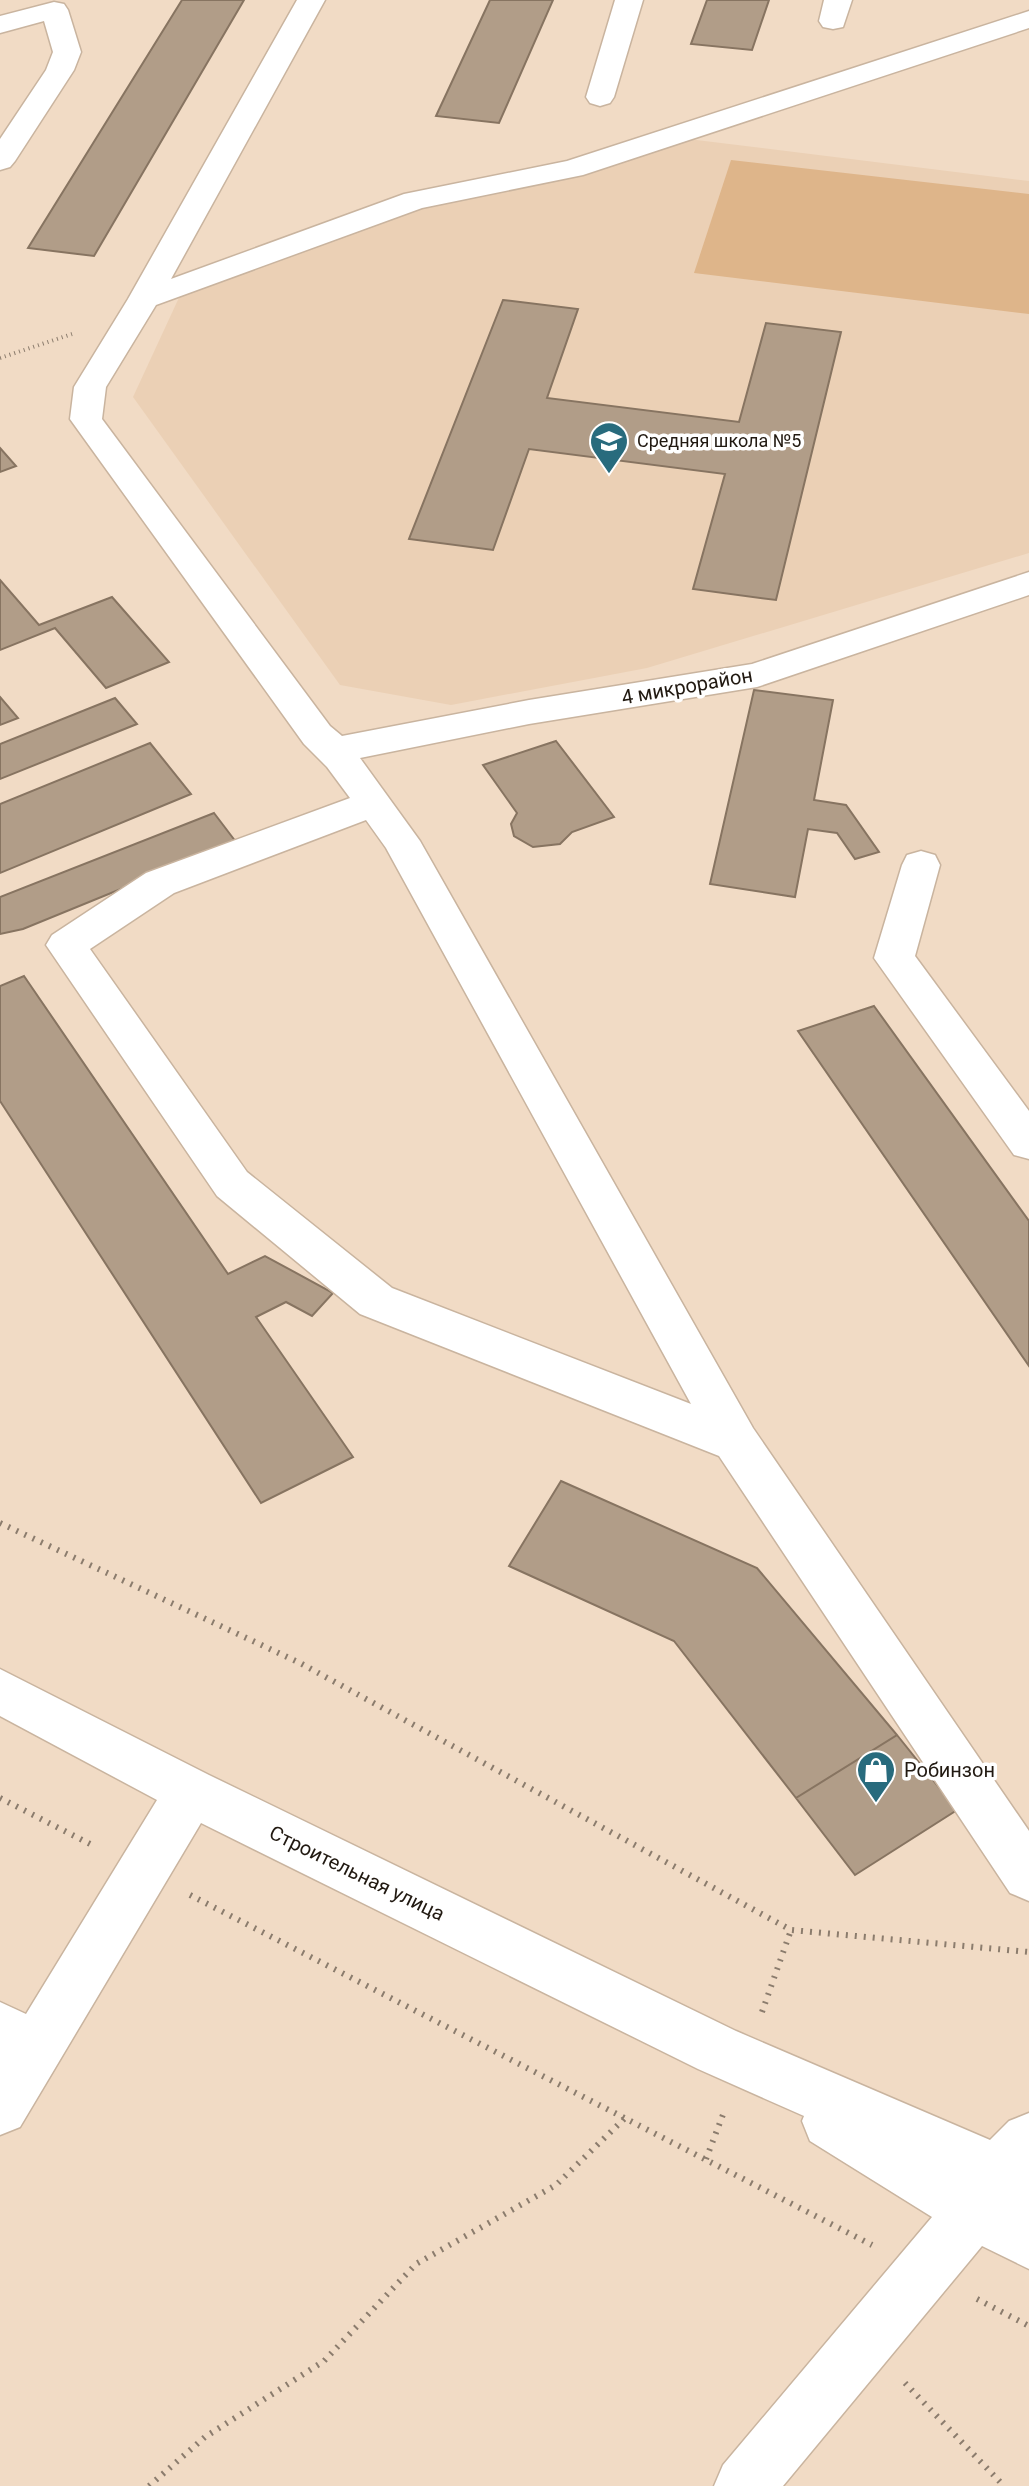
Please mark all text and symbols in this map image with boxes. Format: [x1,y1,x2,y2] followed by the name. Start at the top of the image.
[588,420,630,475] school or university icon: Средняя школа №5
[637,430,801,451] place label: Средняя школа №5
[620,663,754,709] street label: 4 микрорайон
[855,1749,897,1804] shop icon: Робинзон
[904,1758,995,1782] place label: Робинзон
[265,1820,449,1926] street label: Строительная улица

